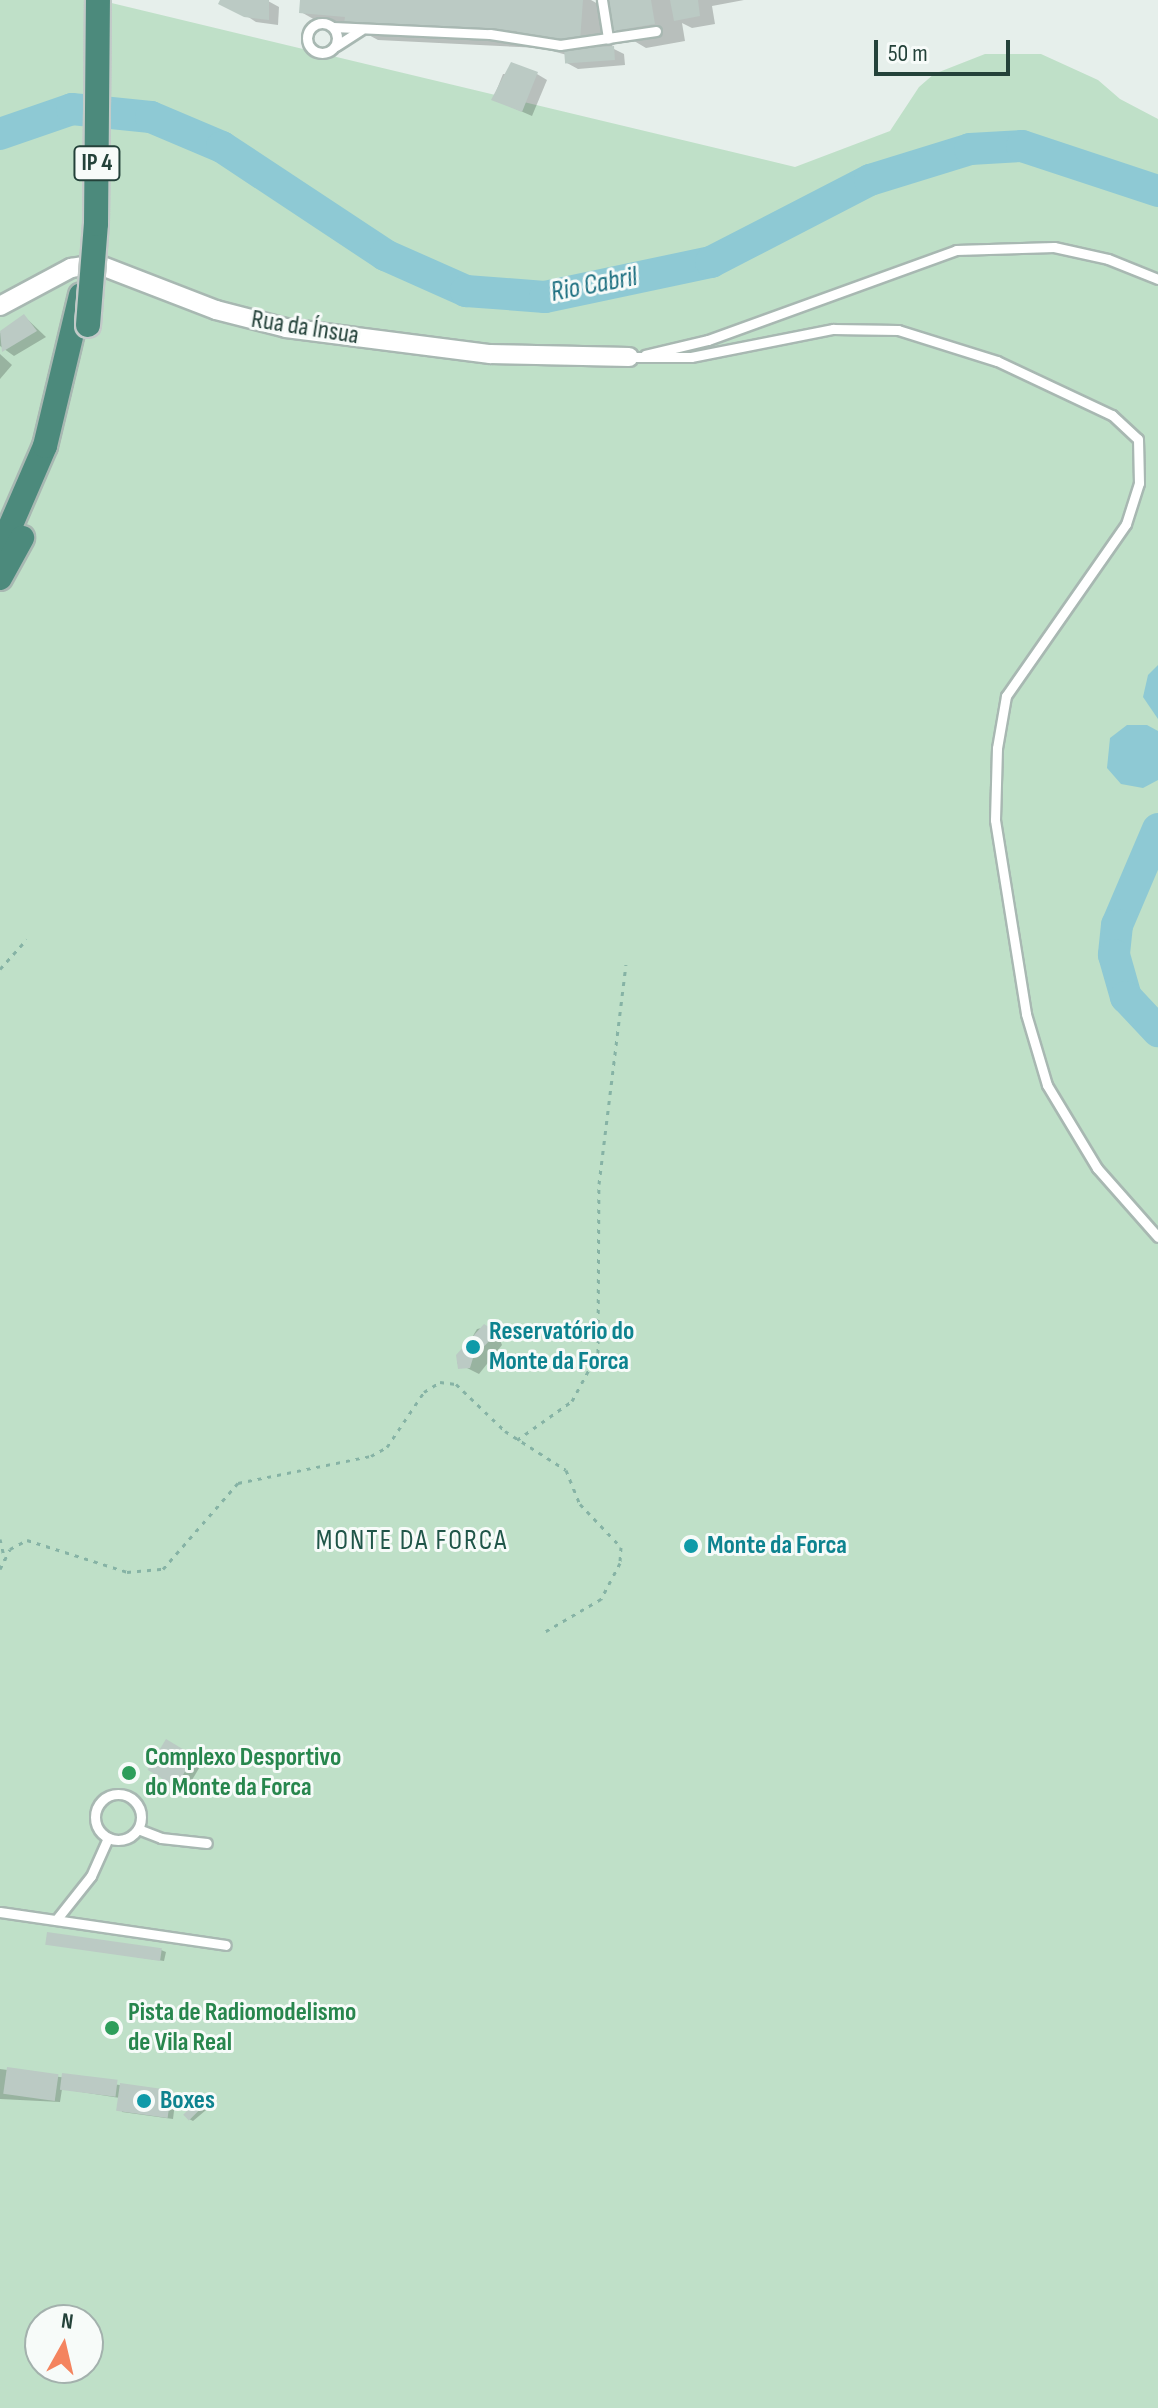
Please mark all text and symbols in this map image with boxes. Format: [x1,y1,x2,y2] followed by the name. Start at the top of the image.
[878,24,1014,74] scale bar
[888,39,928,68] text: 50 m
[73,143,121,183] road number: IP 4
[548,260,640,310] water label: Rio Cabril
[249,304,361,352] street label: Rua da Ínsua
[489,1316,634,1378] place label: Reservatório do Monte da Forca
[464,1338,482,1356] marker: Reservatório do Monte da Forca
[316,1524,508,1558] district label: MONTE DA FORCA
[707,1530,847,1562] place label: Monte da Forca
[682,1537,700,1555] marker: Monte da Forca
[145,1742,341,1804] place label: Complexo Desportivo do Monte da Forca
[120,1764,138,1782] marker: Complexo Desportivo do Monte da Forca
[128,1997,356,2058] place label: Pista de Radiomodelismo de Vila Real
[103,2019,121,2037] marker: Pista de Radiomodelismo de Vila Real
[160,2085,215,2117] place label: Boxes
[135,2092,153,2110] marker: Boxes
[24,2304,104,2384] north arrow
[59,2308,75,2336] text: N

